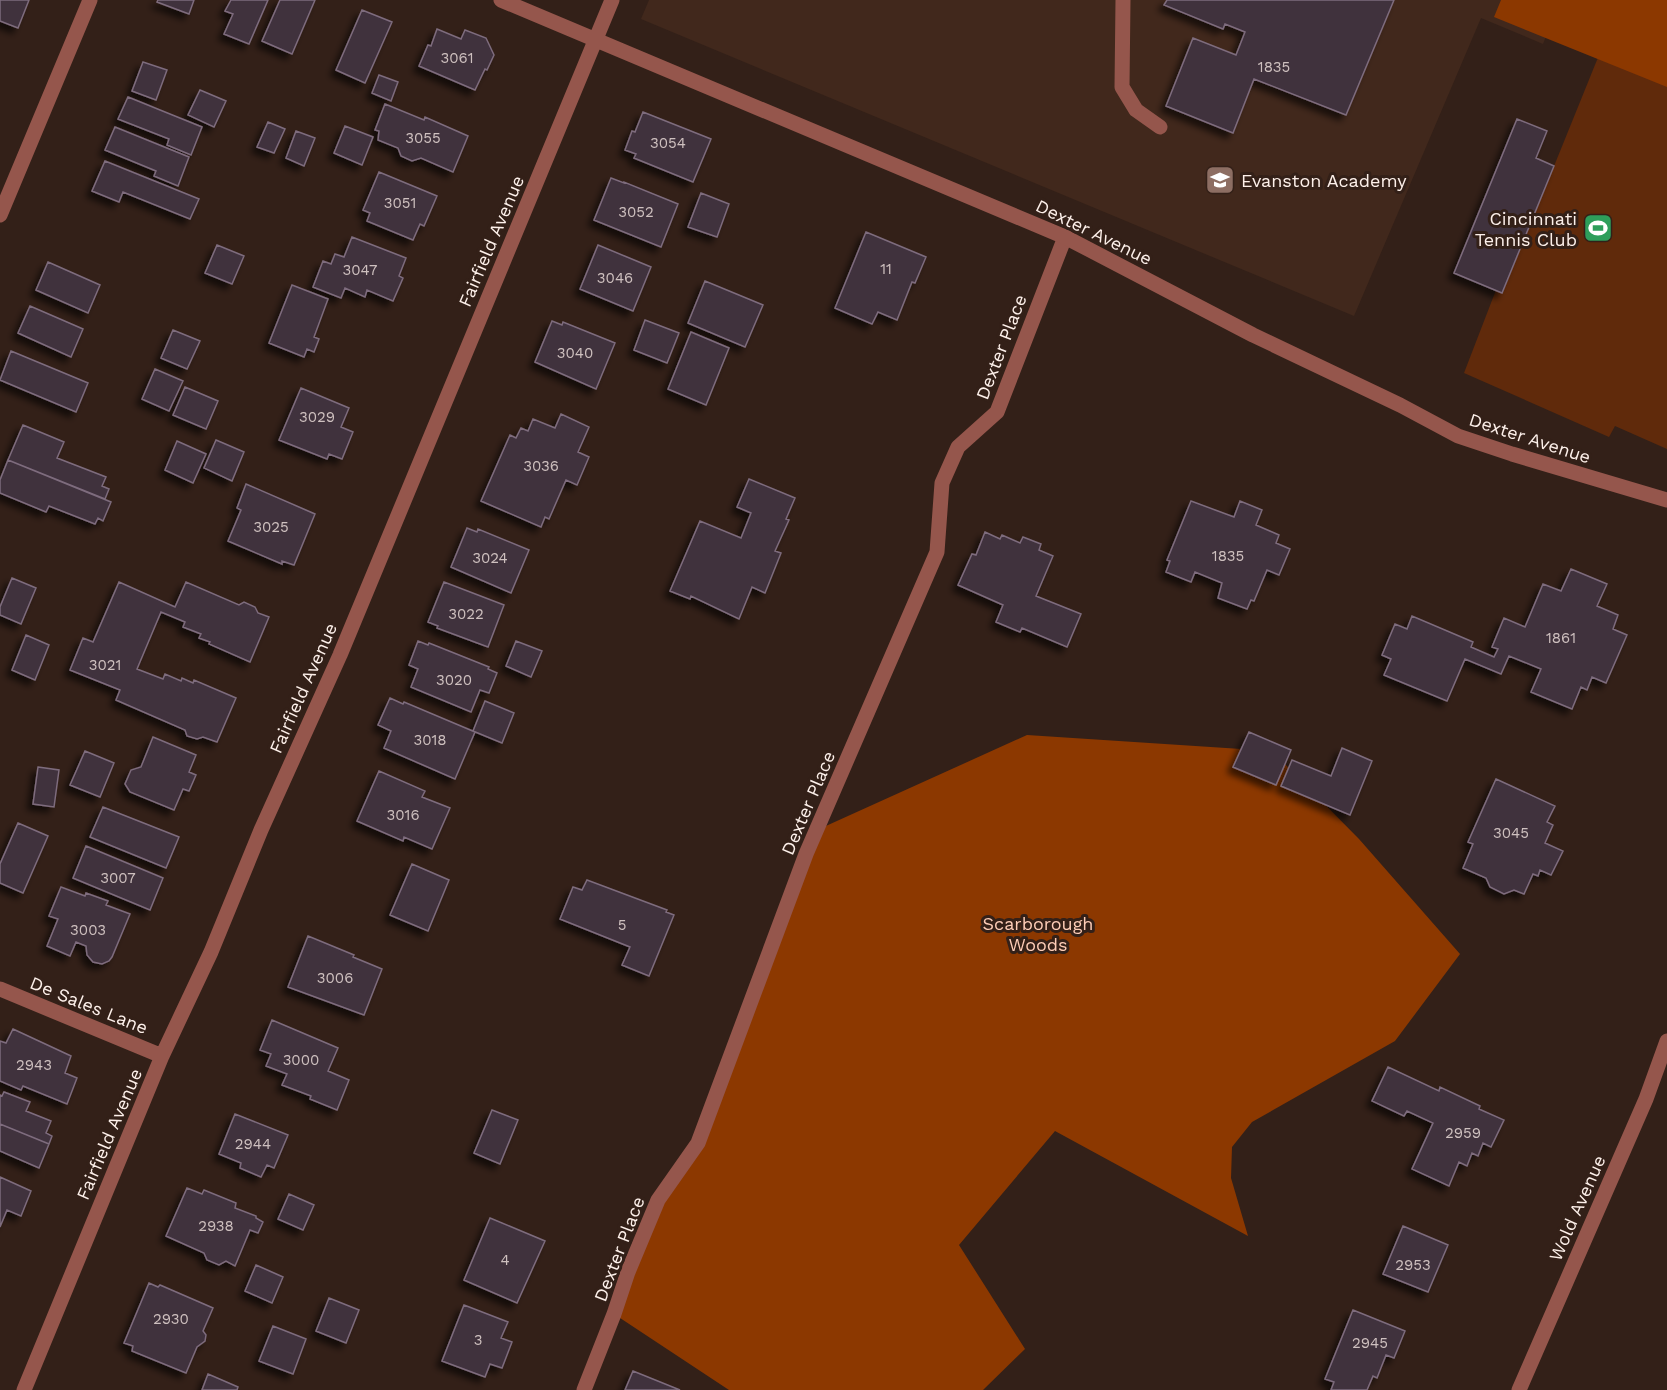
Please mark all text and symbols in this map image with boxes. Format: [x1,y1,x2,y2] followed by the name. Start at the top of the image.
[440,49,474,67] house number: 3061
[1258,58,1290,76] house number: 1835
[405,129,441,147] house number: 3055
[650,134,686,152] house number: 3054
[1204,164,1236,196] school or university icon: Evanston Academy
[1241,170,1407,191] place label: Evanston Academy
[454,172,528,310] street label: Fairfield Avenue
[384,194,416,212] house number: 3051
[1033,195,1155,269] street label: Dexter Avenue
[618,203,654,221] house number: 3052
[1475,208,1577,250] place label: Cincinnati Tennis Club
[1582,212,1614,244] sports icon: Cincinnati Tennis Club
[880,260,892,278] house number: 11
[343,261,377,279] house number: 3047
[597,269,633,287] house number: 3046
[971,292,1031,402] street label: Dexter Place
[557,344,593,362] house number: 3040
[299,408,335,426] house number: 3029
[1467,408,1593,468] street label: Dexter Avenue
[523,457,559,475] house number: 3036
[253,518,289,536] house number: 3025
[1212,547,1244,565] house number: 1835
[472,549,508,567] house number: 3024
[448,605,484,623] house number: 3022
[265,620,341,756] street label: Fairfield Avenue
[1546,629,1576,647] house number: 1861
[89,656,121,674] house number: 3021
[436,671,472,689] house number: 3020
[413,731,447,749] house number: 3018
[777,748,839,858] street label: Dexter Place
[386,806,420,824] house number: 3016
[1493,824,1529,842] house number: 3045
[100,869,136,887] house number: 3007
[983,913,1093,955] park label: Scarborough Woods
[618,916,626,934] house number: 5
[70,921,106,939] house number: 3003
[317,969,353,987] house number: 3006
[27,972,151,1038] street label: De Sales Lane
[283,1051,319,1069] house number: 3000
[16,1056,52,1074] house number: 2943
[72,1065,146,1203] street label: Fairfield Avenue
[1445,1124,1481,1142] house number: 2959
[235,1135,271,1153] house number: 2944
[1544,1152,1610,1264] street label: Wold Avenue
[589,1194,649,1304] street label: Dexter Place
[198,1217,234,1235] house number: 2938
[500,1251,510,1269] house number: 4
[1395,1256,1431,1274] house number: 2953
[153,1310,189,1328] house number: 2930
[474,1331,482,1349] house number: 3
[1352,1334,1388,1352] house number: 2945

